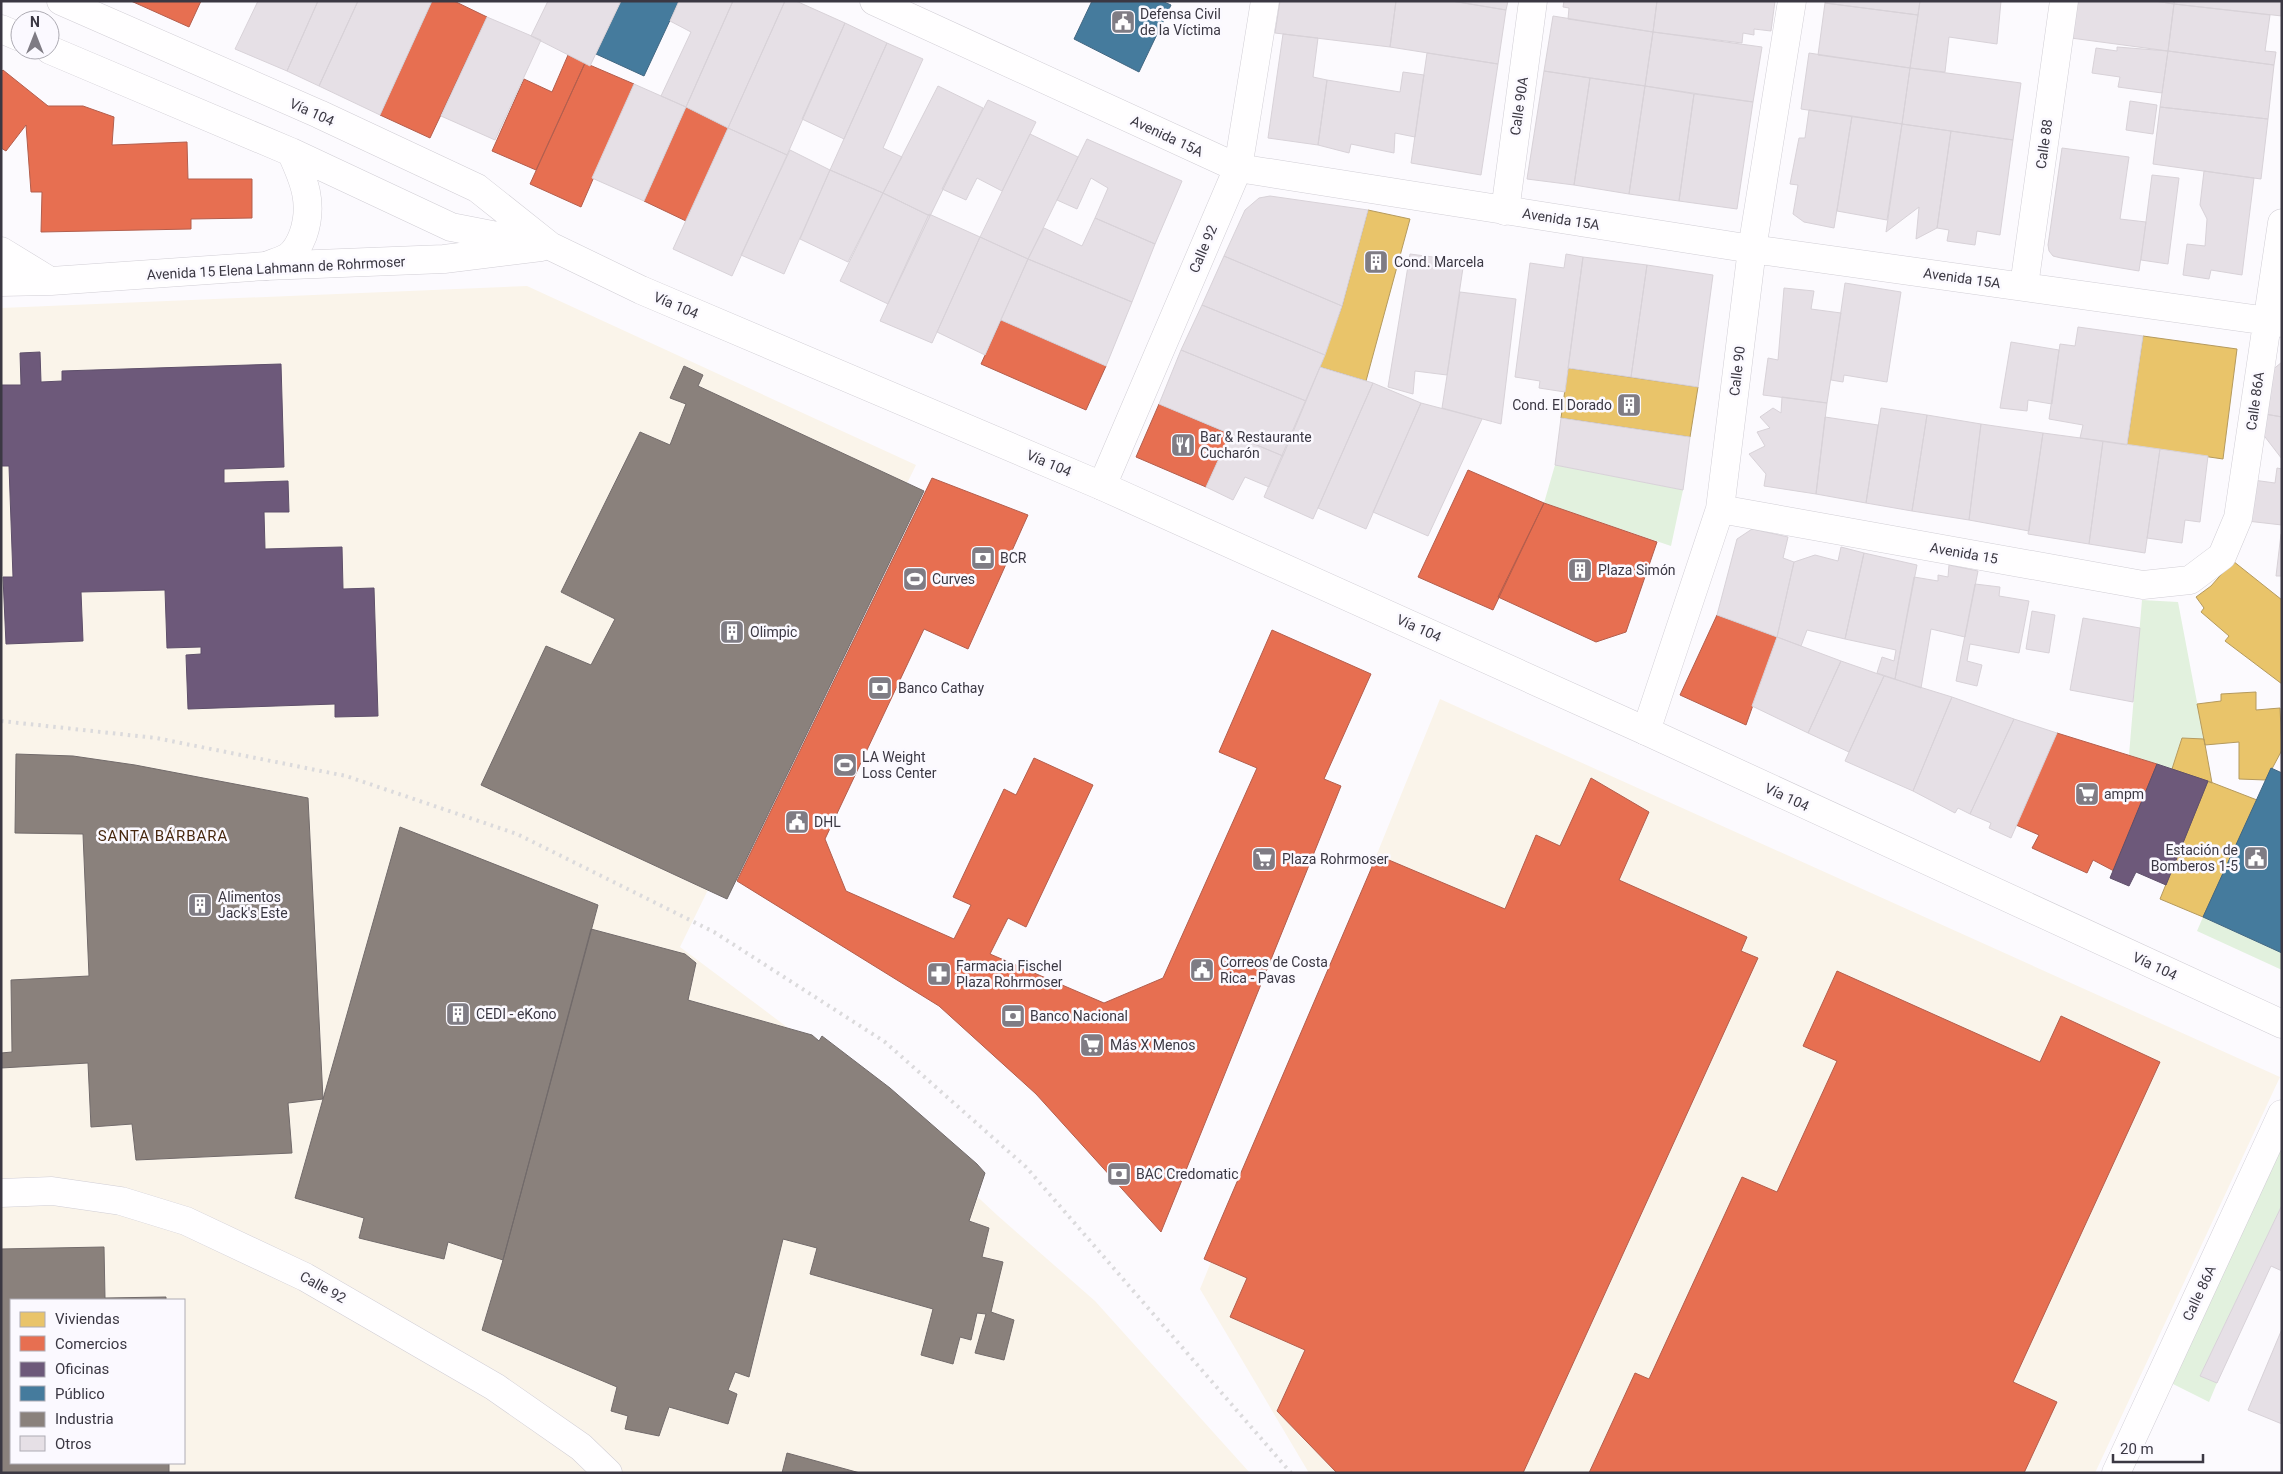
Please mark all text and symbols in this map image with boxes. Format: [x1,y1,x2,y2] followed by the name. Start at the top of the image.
[1140,6,1221,38] place label: Defensa Civil de la Víctima
[1110,9,1136,35] public building icon: Defensa Civil de la Víctima
[10,10,60,60] north arrow
[30,14,40,30] text: N
[1507,76,1531,136] street label: Calle 90A
[287,95,337,129] street label: Vía 104
[1128,112,1206,160] street label: Avenida 15A
[2033,118,2055,170] street label: Calle 88
[1521,205,1601,233] street label: Avenida 15A
[1186,223,1220,275] street label: Calle 92
[1363,249,1389,275] building icon: Cond. Marcela
[146,253,406,283] street label: Avenida 15 Elena Lahmann de Rohrmoser
[1394,254,1484,270] place label: Cond. Marcela
[1922,265,2002,291] street label: Avenida 15A
[651,288,701,322] street label: Vía 104
[1726,345,1748,397] street label: Calle 90
[2243,371,2267,431] street label: Calle 86A
[1616,392,1642,418] building icon: Cond. El Dorado
[1512,397,1612,413] place label: Cond. El Dorado
[1200,429,1312,461] place label: Bar & Restaurante Cucharón
[1170,432,1196,458] restaurant icon: Bar & Restaurante Cucharón
[1024,446,1074,480] street label: Vía 104
[1929,539,1999,567] street label: Avenida 15
[970,545,996,571] bank icon: BCR
[1000,550,1027,566] place label: BCR
[1567,557,1593,583] building icon: Plaza Simón
[1598,562,1676,578] place label: Plaza Simón
[902,566,928,592] sports icon: Curves
[932,571,975,587] place label: Curves
[1394,611,1444,645] street label: Vía 104
[719,619,745,645] building icon: Olimpic
[750,624,797,640] place label: Olimpic
[867,675,893,701] bank icon: Banco Cathay
[898,680,984,696] place label: Banco Cathay
[862,749,937,781] place label: LA Weight Loss Center
[832,752,858,778] sports icon: LA Weight Loss Center
[1762,780,1812,814] street label: Vía 104
[2074,781,2100,807] supermarket icon: ampm
[2104,786,2144,802] place label: ampm
[784,809,810,835] public building icon: DHL
[814,814,841,830] place label: DHL
[98,827,228,845] district label: SANTA BÁRBARA
[2151,842,2238,874] place label: Estación de Bomberos 1-5
[2243,845,2269,871] public building icon: Estación de Bomberos 1-5
[1251,846,1277,872] supermarket icon: Plaza Rohrmoser
[1282,851,1389,867] place label: Plaza Rohrmoser
[218,889,288,921] place label: Alimentos Jack's Este
[187,892,213,918] building icon: Alimentos Jack's Este
[2130,949,2180,983] street label: Vía 104
[1220,954,1328,986] place label: Correos de Costa Rica - Pavas
[1189,957,1215,983] public building icon: Correos de Costa Rica - Pavas
[956,958,1063,990] place label: Farmacia Fischel Plaza Rohrmoser
[926,961,952,987] pharmacy icon: Farmacia Fischel Plaza Rohrmoser
[445,1001,471,1027] building icon: CEDI - eKono
[1000,1003,1026,1029] bank icon: Banco Nacional
[476,1006,557,1022] place label: CEDI - eKono
[1030,1008,1128,1024] place label: Banco Nacional
[1079,1032,1105,1058] supermarket icon: Más X Menos
[1110,1037,1195,1053] place label: Más X Menos
[1106,1161,1132,1187] bank icon: BAC Credomatic
[1136,1166,1239,1182] place label: BAC Credomatic
[2179,1263,2219,1323] street label: Calle 86A
[297,1268,349,1306] street label: Calle 92
[10,1299,185,1464] legend
[55,1310,120,1328] text: Viviendas
[55,1335,127,1353] text: Comercios
[55,1360,109,1378] text: Oficinas
[55,1385,105,1403] text: Público
[55,1410,114,1428] text: Industria
[2113,1432,2203,1464] scale bar
[55,1435,91,1453] text: Otros
[2120,1440,2154,1458] text: 20 m

